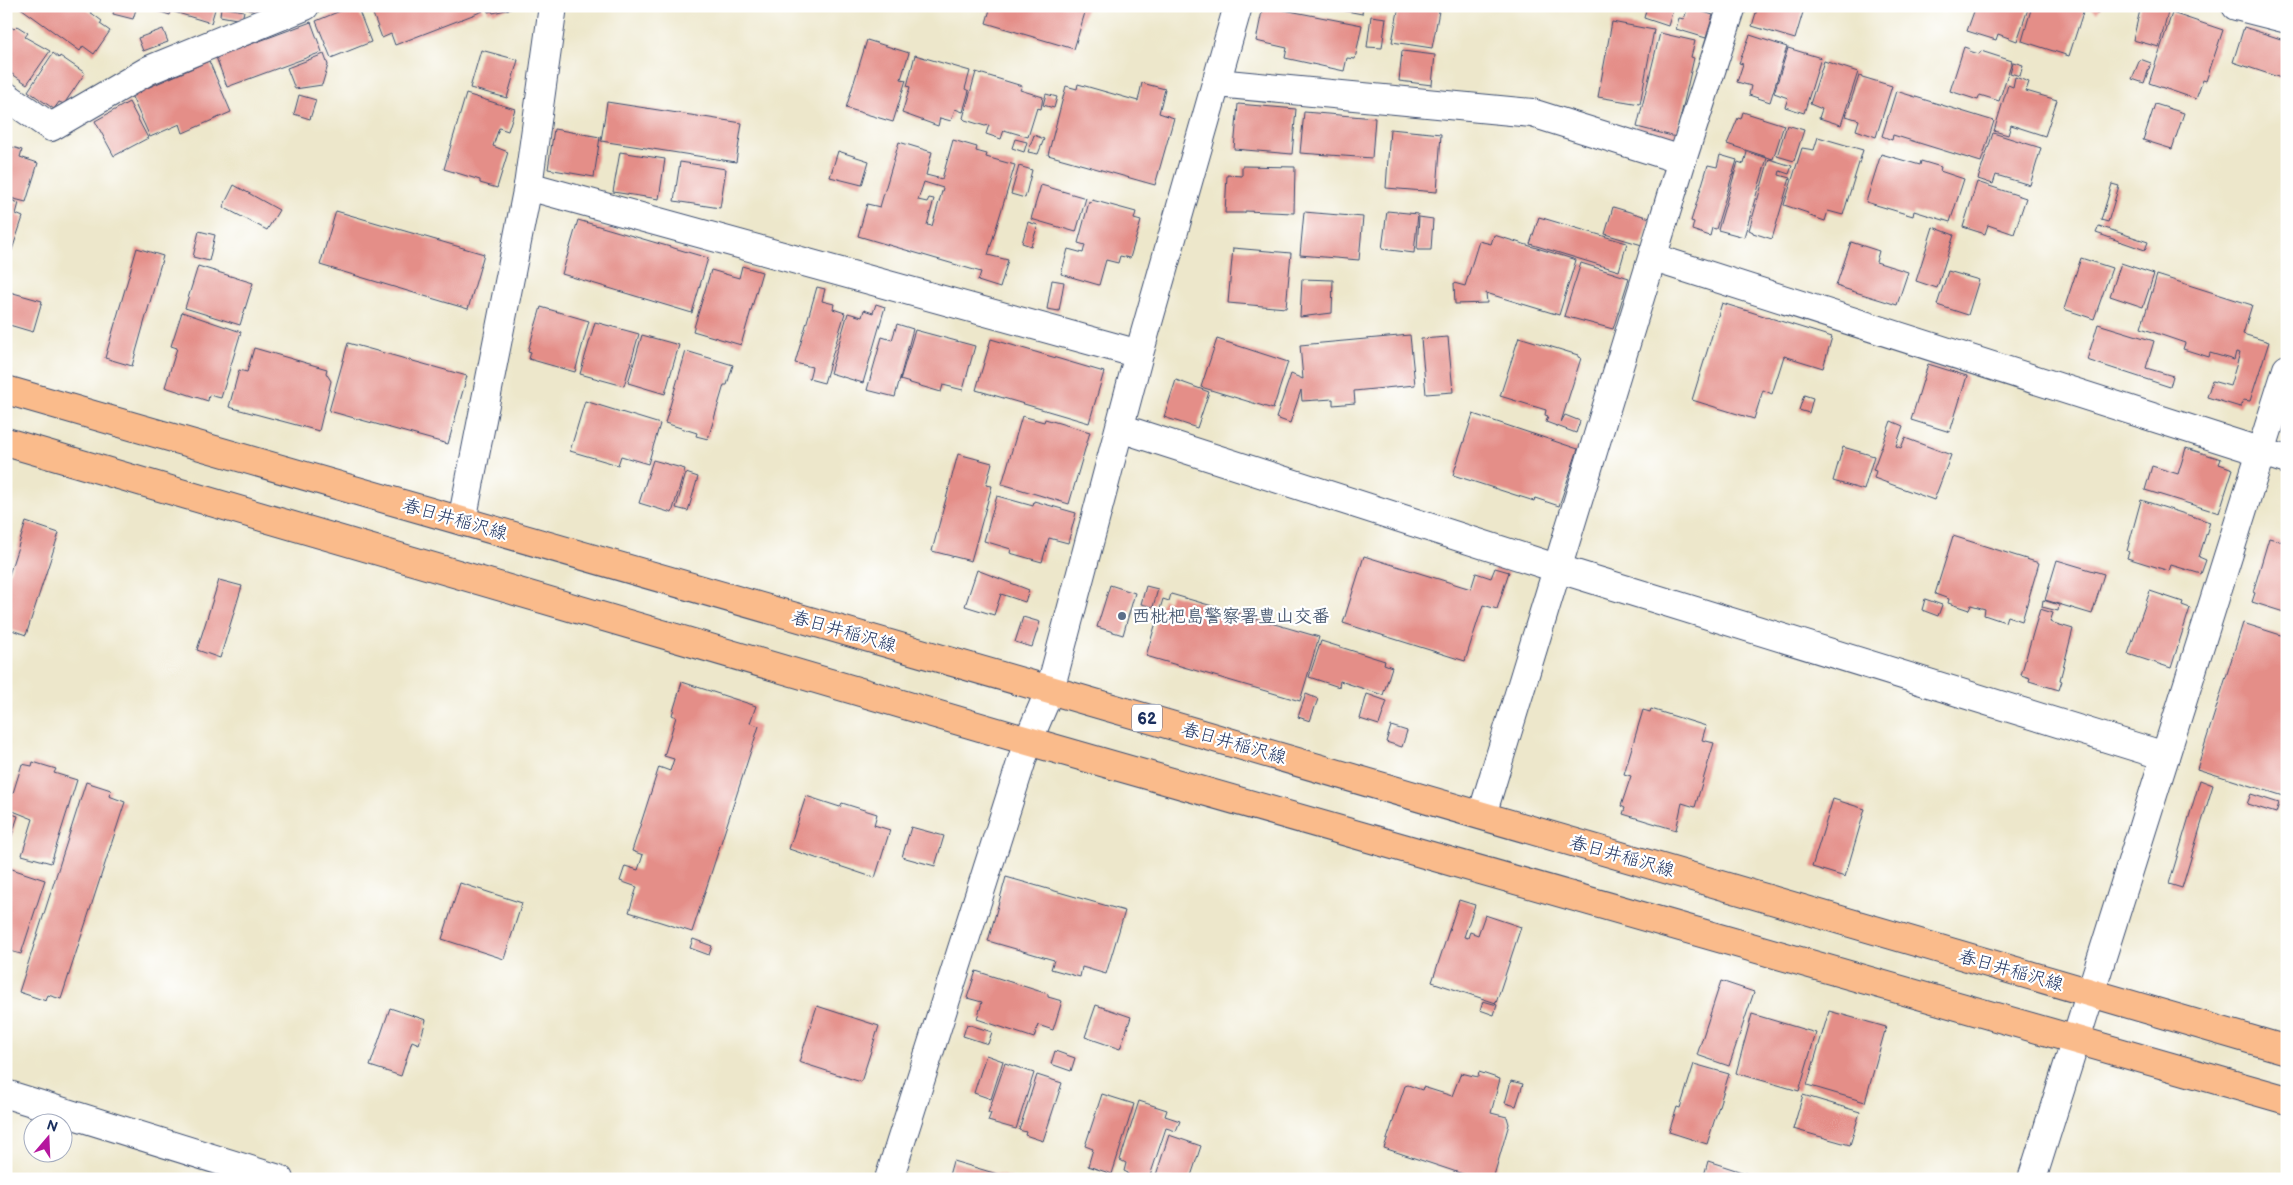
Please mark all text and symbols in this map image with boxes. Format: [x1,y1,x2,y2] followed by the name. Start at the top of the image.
[400,495,510,544] street label: 春日井稲沢線
[1132,606,1330,627] place label: 西枇杷島警察署豊山交番
[789,607,899,656] street label: 春日井稲沢線
[1116,610,1128,622] marker: 西枇杷島警察署豊山交番
[1132,704,1162,731] road number: 62
[1179,719,1289,768] street label: 春日井稲沢線
[1567,832,1677,881] street label: 春日井稲沢線
[1956,946,2066,995] street label: 春日井稲沢線
[22,1112,72,1162] north arrow
[44,1116,60,1136] text: N

